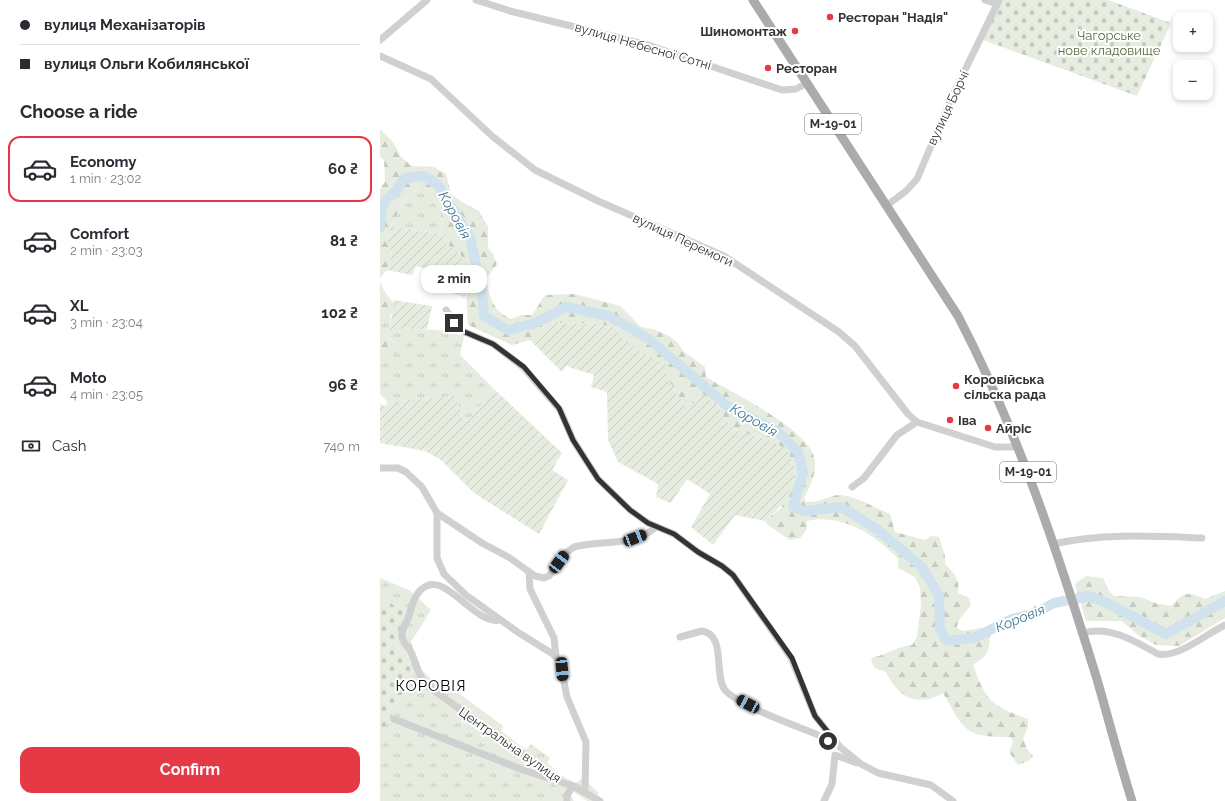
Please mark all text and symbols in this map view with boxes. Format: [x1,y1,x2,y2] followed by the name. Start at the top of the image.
[838,10,948,25] place label: Ресторан "Надія"
[825,12,835,22] marker: Ресторан "Надія"
[1173,12,1213,100] map controls
[1173,12,1213,52] button: +
[44,16,206,34] text: вулиця Механізаторів
[573,19,713,73] street label: вулиця Небесної Сотні
[700,24,787,39] place label: Шиномонтаж
[790,26,800,36] marker: Шиномонтаж
[1058,28,1161,58] park label: Чагорське нове кладовище
[44,55,249,73] text: вулиця Ольги Кобилянської
[1173,60,1213,100] button: −
[776,61,837,76] place label: Ресторан
[763,63,773,73] marker: Ресторан
[924,68,972,148] street label: вулиця Борчі
[20,101,138,122] text: Choose a ride
[805,114,861,134] road number: М-19-01
[22,151,58,187] icon: car
[70,153,137,171] text: Economy
[328,160,358,178] text: 60 ₴
[70,171,141,186] text: 1 min · 23:02
[435,188,475,242] water label: Коровія
[630,210,736,270] street label: вулиця Перемоги
[22,223,58,259] icon: car
[70,225,129,243] text: Comfort
[330,232,358,250] text: 81 ₴
[70,243,143,258] text: 2 min · 23:03
[421,265,487,293] callout: 2 min
[437,271,471,286] text: 2 min
[22,295,58,331] icon: car
[70,297,88,315] text: XL
[321,304,358,322] text: 102 ₴
[445,314,463,332] route end
[70,315,143,330] text: 3 min · 23:04
[22,367,58,403] icon: car
[70,369,107,387] text: Moto
[964,372,1046,402] place label: Коровійська сільска рада
[328,376,358,394] text: 96 ₴
[951,381,961,391] marker: Коровійська сільска рада
[70,387,143,402] text: 4 min · 23:05
[727,400,781,440] water label: Коровія
[958,413,977,428] place label: Іва
[945,415,955,425] marker: Іва
[996,421,1032,436] place label: Айріс
[983,423,993,433] marker: Айріс
[20,435,42,457] icon: cash
[52,437,86,455] text: Cash
[323,439,360,454] text: 740 m
[1000,462,1056,482] road number: М-19-01
[622,528,648,548] car
[547,549,571,575] car
[993,601,1048,635] water label: Коровія
[555,657,569,681] car
[395,677,467,695] district label: КОРОВІЯ
[735,693,761,715] car
[456,704,564,786] street label: Центральна вулиця
[819,732,837,750] route start
[20,747,360,793] button: Confirm

